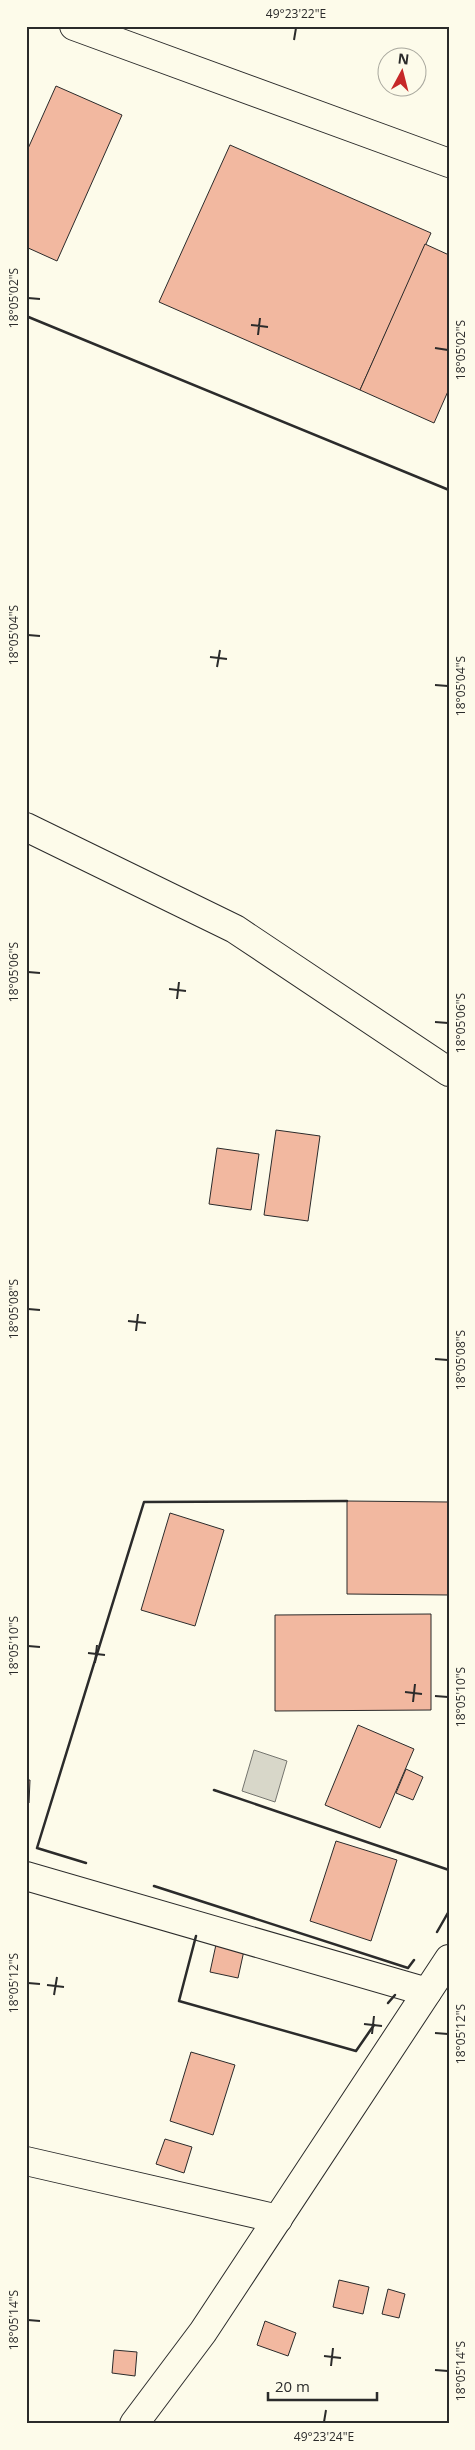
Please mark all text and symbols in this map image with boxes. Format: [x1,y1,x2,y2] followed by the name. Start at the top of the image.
[266,5,326,22] text: 49°23'22"E
[378,48,428,98] north arrow
[397,48,410,69] text: N
[5,268,22,328] text: 18°05'02"S
[452,320,469,380] text: 18°05'02"S
[5,605,22,665] text: 18°05'04"S
[452,656,469,716] text: 18°05'04"S
[5,942,22,1002] text: 18°05'06"S
[452,993,469,1053] text: 18°05'06"S
[5,1279,22,1339] text: 18°05'08"S
[452,1330,469,1390] text: 18°05'08"S
[5,1616,22,1676] text: 18°05'10"S
[452,1667,469,1727] text: 18°05'10"S
[5,1953,22,2013] text: 18°05'12"S
[452,2004,469,2064] text: 18°05'12"S
[5,2290,22,2350] text: 18°05'14"S
[452,2341,469,2401] text: 18°05'14"S
[268,2370,376,2402] scale bar
[275,2376,310,2396] text: 20 m
[294,2428,354,2445] text: 49°23'24"E

